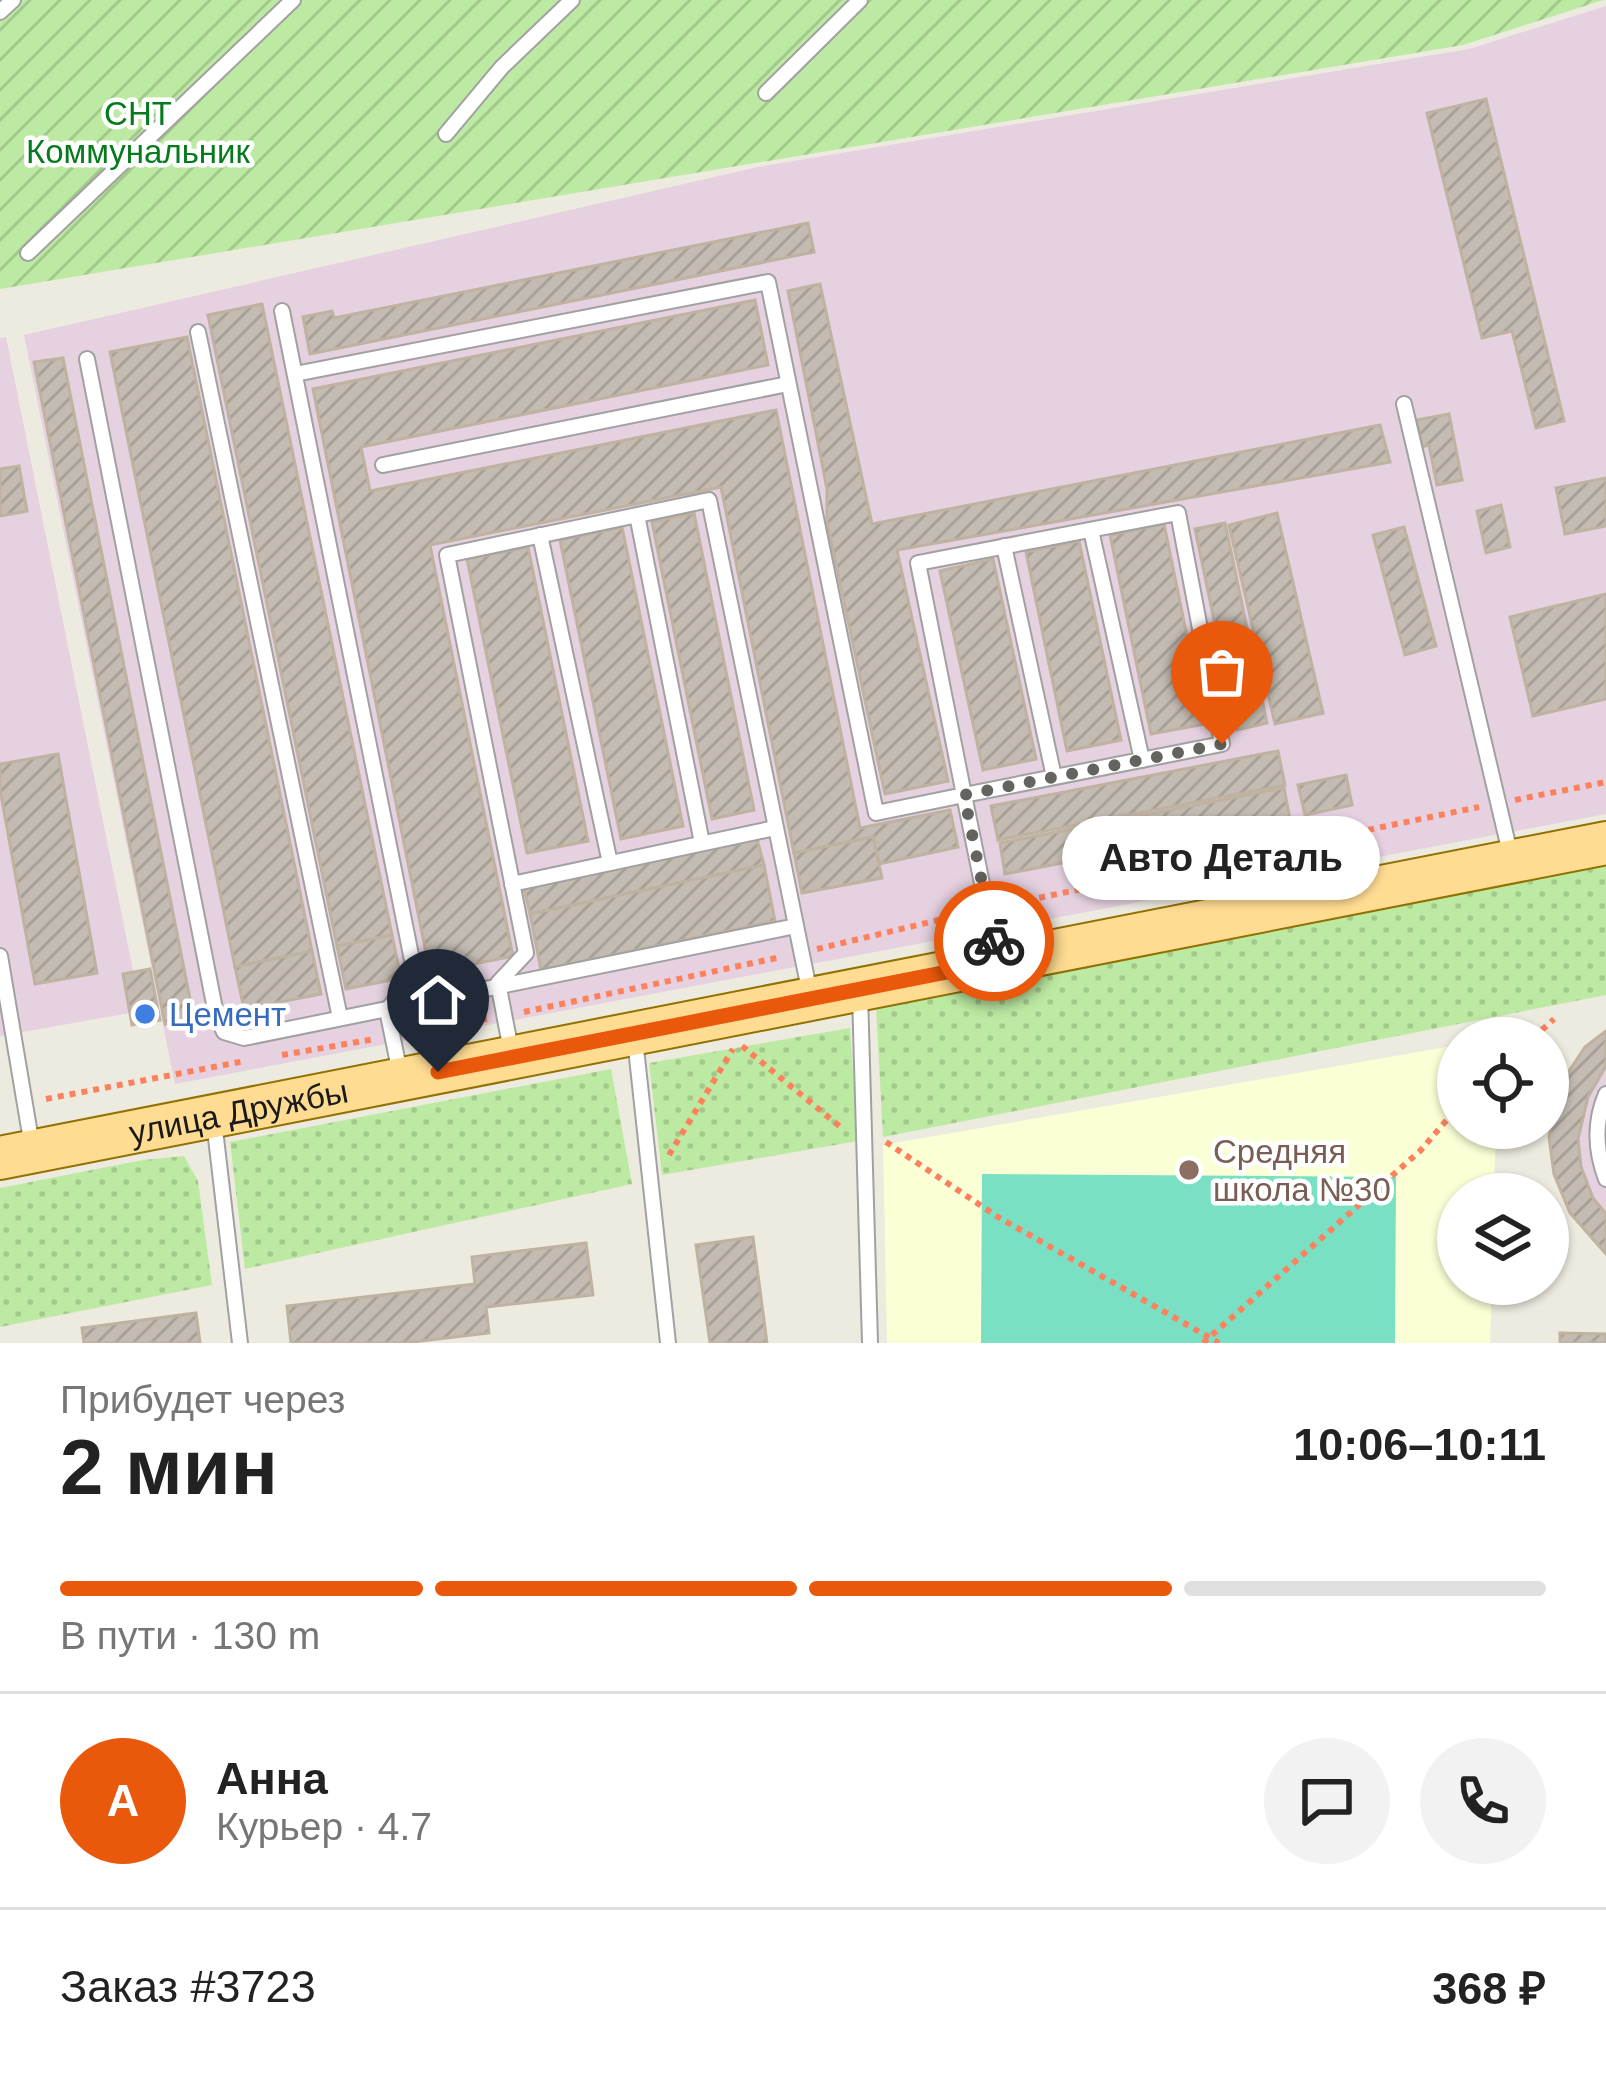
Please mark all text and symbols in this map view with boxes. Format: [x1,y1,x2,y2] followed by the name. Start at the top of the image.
[26,95,251,170] park label: СНТ Коммунальник
[1171,621,1273,744] pin
[1189,639,1255,705] icon: bag
[1063,816,1381,900] callout: Авто Деталь
[1099,836,1343,879] text: Авто Деталь
[934,881,1054,1001] courier
[961,908,1027,974] icon: bike
[387,949,489,1072] pin
[405,967,471,1033] icon: home
[169,996,286,1033] place label: Цемент
[132,1001,158,1027] marker: Цемент
[1437,1017,1569,1305] map controls
[1437,1017,1569,1149] button: locate
[126,1072,351,1151] street label: улица Дружбы
[1213,1133,1391,1208] place label: Средняя школа №30
[1176,1157,1202,1183] marker: Средняя школа №30
[1437,1173,1569,1305] button: layers
[60,1378,345,1421] text: Прибудет через
[1293,1419,1546,1470] text: 10:06–10:11
[60,1423,278,1511] text: 2 мин
[60,1614,320,1657] text: В пути · 130 m
[1264,1738,1390,1864] button: chat
[1420,1738,1546,1864] button: phone
[216,1753,328,1804] text: Анна
[107,1775,139,1826] text: А
[216,1805,432,1848] text: Курьер · 4.7
[60,1961,316,2012] text: Заказ #3723
[1432,1963,1546,2014] text: 368 ₽

